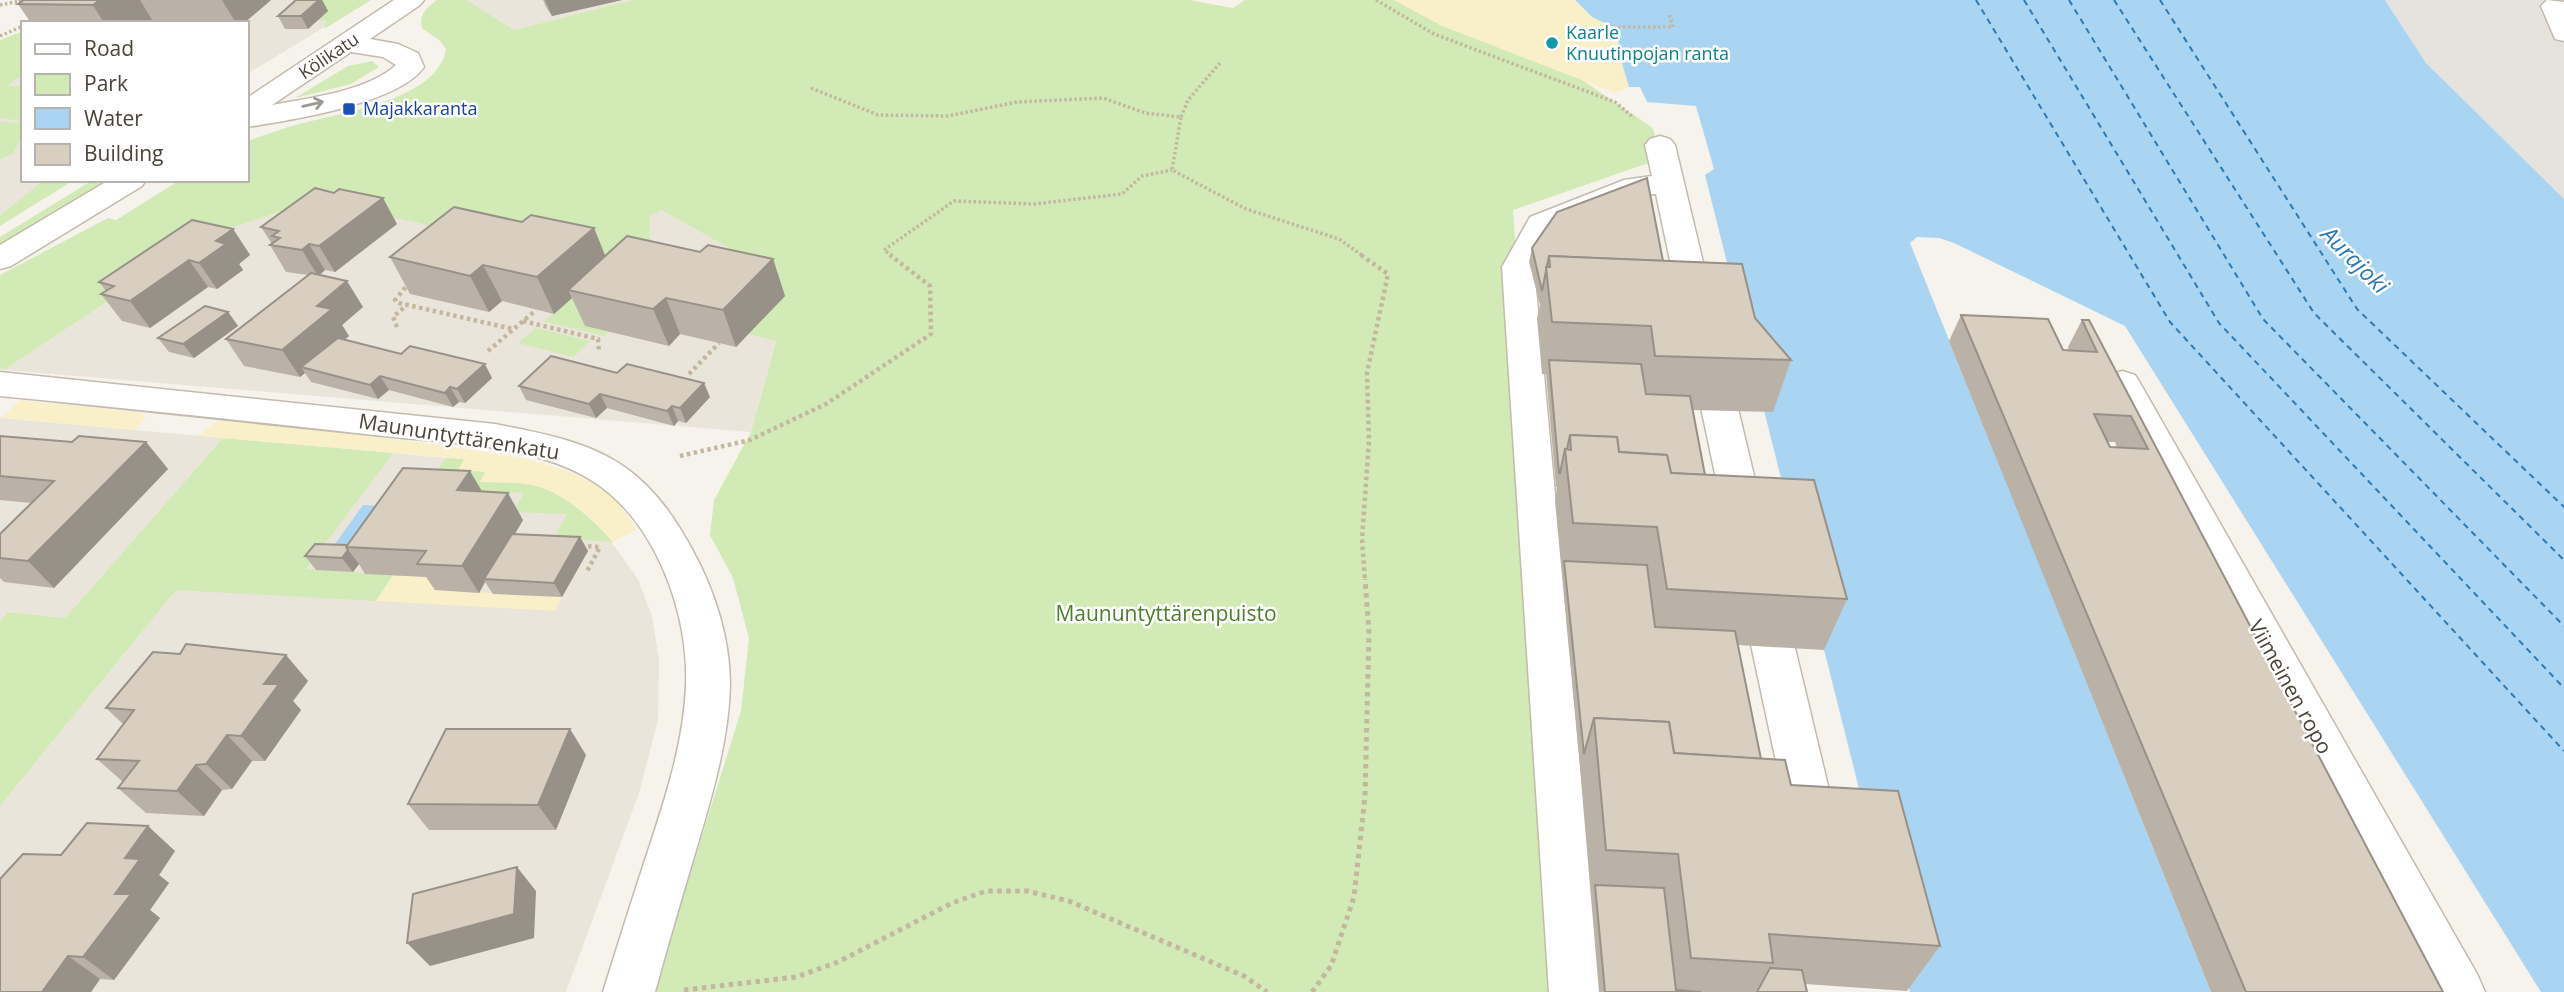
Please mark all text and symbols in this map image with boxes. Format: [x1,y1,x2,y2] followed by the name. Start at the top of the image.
[1566,20,1729,65] place label: Kaarle Knuutinpojan ranta
[21,21,248,182] legend
[294,26,363,84] street label: Kölikatu
[84,34,134,62] text: Road
[1544,35,1560,51] marker: Kaarle Knuutinpojan ranta
[84,69,128,97] text: Park
[363,96,477,120] place label: Majakkaranta
[301,97,324,111] one-way arrow
[341,101,357,117] marker: Majakkaranta
[84,104,143,132] text: Water
[84,139,163,167] text: Building
[2313,217,2398,301] water label: Aurajoki
[357,406,562,466] street label: Maununtyttärenkatu
[1055,599,1277,627] park label: Maununtyttärenpuisto
[2242,614,2339,759] street label: Viimeinen ropo

